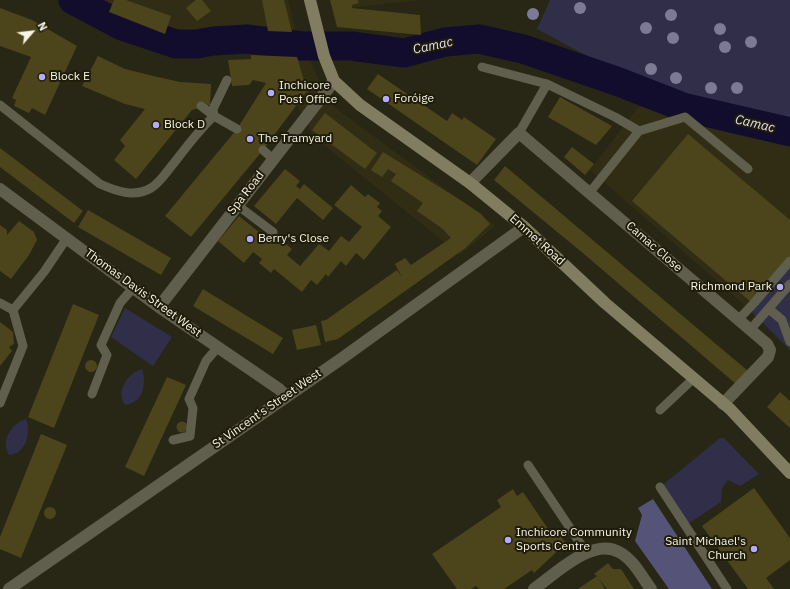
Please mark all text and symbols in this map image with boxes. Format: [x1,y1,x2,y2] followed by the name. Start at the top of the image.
[12,12,52,52] north arrow
[35,20,51,33] text: N
[412,34,454,58] water label: Camac
[50,70,90,84] place label: Block E
[37,72,47,82] marker: Block E
[279,79,337,107] place label: Inchicore Post Office
[266,88,276,98] marker: Inchicore Post Office
[394,92,434,106] place label: Foróige
[381,94,391,104] marker: Foróige
[734,112,776,136] water label: Camac
[164,118,205,132] place label: Block D
[151,120,161,130] marker: Block D
[258,132,332,146] place label: The Tramyard
[245,134,255,144] marker: The Tramyard
[225,169,267,217] street label: Spa Road
[506,212,568,268] street label: Emmet Road
[623,219,685,275] street label: Camac Close
[258,232,329,246] place label: Berry's Close
[245,234,255,244] marker: Berry's Close
[82,246,204,340] street label: Thomas Davis Street West
[690,280,772,294] place label: Richmond Park
[775,282,785,292] marker: Richmond Park
[210,366,324,452] street label: St Vincent's Street West
[516,526,632,554] place label: Inchicore Community Sports Centre
[503,535,513,545] marker: Inchicore Community Sports Centre
[665,535,746,563] place label: Saint Michael's Church
[749,544,759,554] marker: Saint Michael's Church

